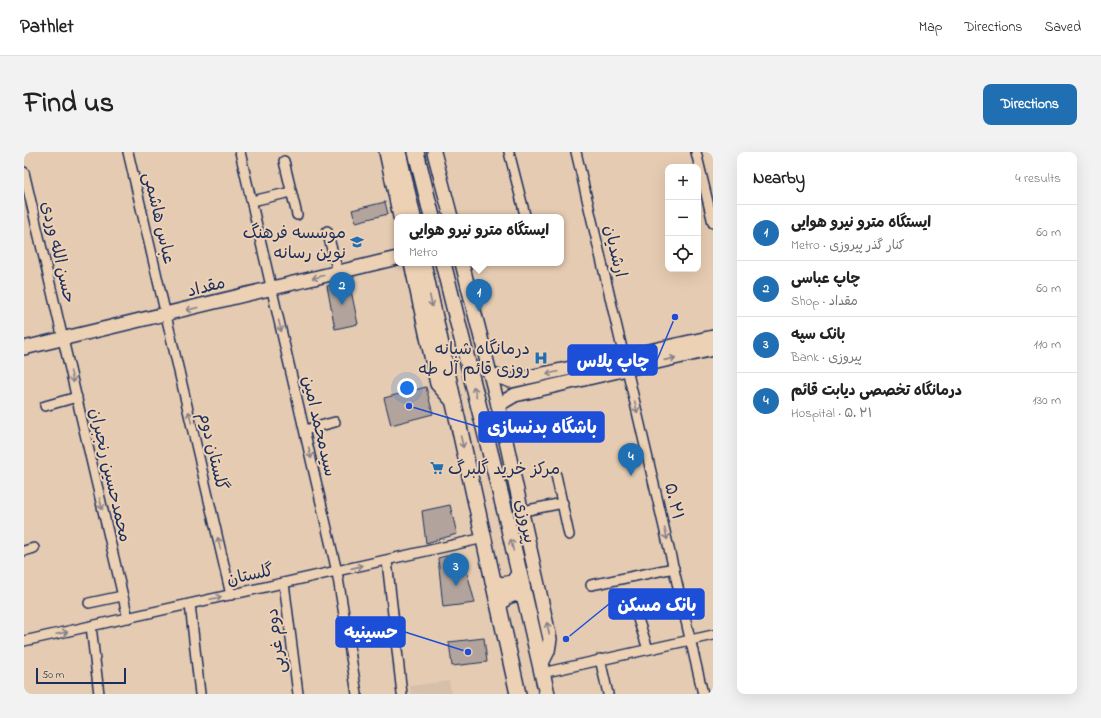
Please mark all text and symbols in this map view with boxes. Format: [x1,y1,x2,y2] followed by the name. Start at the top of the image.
[20,14,74,41] text: Pathlet
[919,17,942,38] text: Map
[964,17,1022,38] text: Directions
[1044,17,1081,38] text: Saved
[24,84,114,125] text: Find us
[983,84,1077,125] button: Directions
[665,164,701,272] map controls
[665,164,701,200] button: +
[753,166,805,191] text: Nearby
[1015,169,1061,188] text: 4 results
[136,170,181,267] street label: عباس هاشمی
[34,199,81,306] street label: حسن الله وردی
[665,200,701,236] button: −
[791,212,931,234] text: ایستگاه مترو نیرو هوایی
[394,214,564,266] popup
[409,220,549,242] text: ایستگاه مترو نیرو هوایی
[243,221,346,266] place label: موسسه فرهنگ نوین رسانه
[596,223,633,280] street label: ارشدیان
[764,223,768,242] text: 1
[1036,223,1061,242] text: 60 m
[349,234,365,250] school or university icon: موسسه فرهنگ نوین رسانه
[665,236,701,272] button: locate
[791,236,905,255] text: Metro · کنار گذر پیروزی
[409,243,438,262] text: Metro
[791,268,860,290] text: چاپ عباسی
[185,271,228,304] street label: مقداد
[329,272,355,305] pin: 2
[312,274,325,281] one-way arrow
[466,279,492,312] pin: 1
[763,279,769,298] text: 2
[1036,279,1061,298] text: 60 m
[791,292,858,311] text: Shop · مقداد
[428,294,436,307] one-way arrow
[186,305,199,313] one-way arrow
[277,319,285,332] one-way arrow
[791,324,845,346] text: بانک سپه
[763,335,769,354] text: 3
[1034,335,1061,354] text: 110 m
[418,337,530,382] place label: درمانگاه شبانه روزی قائم آل طه
[568,345,657,375] callout: چاپ پلاس
[791,348,862,367] text: Bank · پیروزی
[533,350,549,366] hospital icon: درمانگاه شبانه روزی قائم آل طه
[577,350,650,376] text: چاپ پلاس
[664,355,677,362] one-way arrow
[546,369,559,377] one-way arrow
[69,370,76,383] one-way arrow
[295,374,342,479] street label: سیدمحمد امین
[397,378,417,398] your location
[791,380,962,402] text: درمانگاه تخصصی دیابت قائم
[471,385,478,398] one-way arrow
[763,391,769,410] text: 4
[1033,391,1061,410] text: 130 m
[632,400,640,413] one-way arrow
[791,404,873,423] text: Hospital · ۵. ۲۱
[82,406,137,545] street label: محمدحسین رنجبران
[191,410,234,493] street label: گلستان دوم
[185,411,193,424] one-way arrow
[479,412,604,442] callout: باشگاه بدنسازی
[487,416,597,442] text: باشگاه بدنسازی
[459,435,467,448] one-way arrow
[618,443,644,476] pin: 4
[307,446,314,459] one-way arrow
[448,457,560,482] place label: مرکز خرید گلبرگ
[429,460,445,476] supermarket icon: مرکز خرید گلبرگ
[657,480,690,522] street label: ۵. ۲۱
[97,497,105,510] one-way arrow
[507,497,542,546] street label: پیروزی
[663,527,670,540] one-way arrow
[215,537,223,550] one-way arrow
[508,539,516,552] one-way arrow
[443,553,469,586] pin: 3
[224,558,276,593] street label: گلستان
[350,563,363,571] one-way arrow
[609,589,704,619] callout: بانک مسکن
[209,594,222,602] one-way arrow
[617,594,697,620] text: بانک مسکن
[260,607,293,675] street label: دوم غربی
[336,617,405,647] callout: حسینیه
[344,621,398,647] text: حسینیه
[544,622,552,635] one-way arrow
[55,628,68,636] one-way arrow
[36,666,126,685] scale bar
[42,667,64,683] text: 50 m

